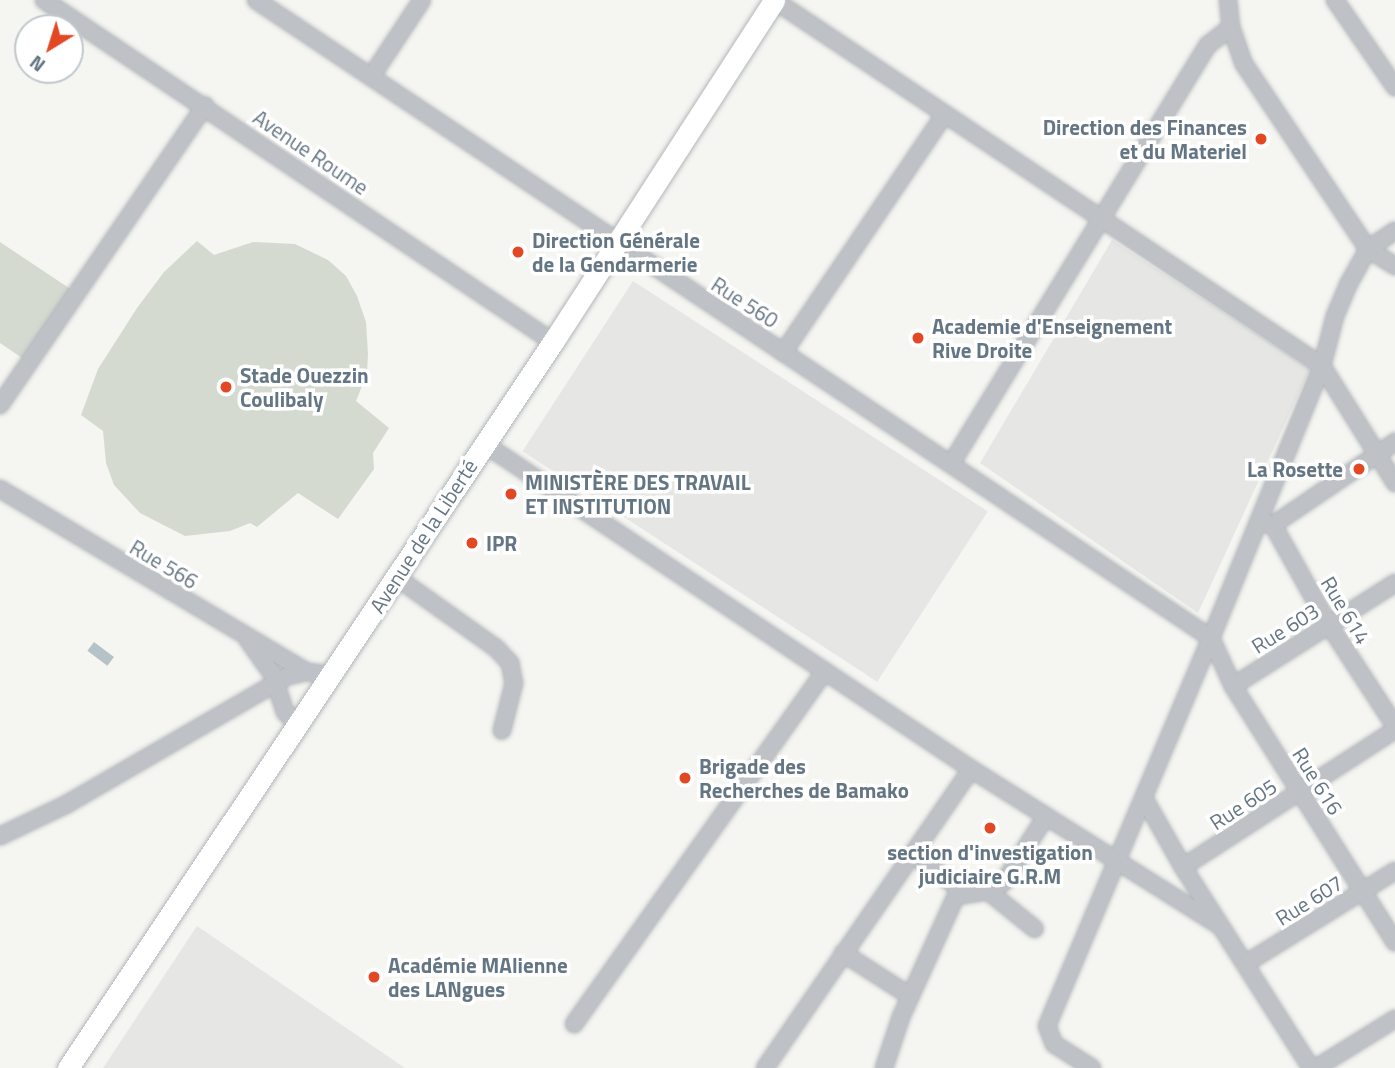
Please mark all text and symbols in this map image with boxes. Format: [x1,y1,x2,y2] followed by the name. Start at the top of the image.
[14,14,84,84] north arrow
[23,49,51,80] text: N
[249,104,373,200] street label: Avenue Roume
[1043,114,1247,164] place label: Direction des Finances et du Materiel
[1253,131,1269,147] marker: Direction des Finances et du Materiel
[532,227,700,277] place label: Direction Générale de la Gendarmerie
[510,244,526,260] marker: Direction Générale de la Gendarmerie
[707,271,783,333] street label: Rue 560
[932,313,1172,363] place label: Academie d'Enseignement Rive Droite
[910,330,926,346] marker: Academie d'Enseignement Rive Droite
[240,362,369,412] place label: Stade Ouezzin Coulibaly
[218,379,234,395] marker: Stade Ouezzin Coulibaly
[364,454,482,618] street label: Avenue de la Liberté
[1247,456,1343,482] place label: La Rosette
[1349,459,1369,479] marker: La Rosette
[525,469,751,519] place label: MINISTÈRE DES TRAVAIL ET INSTITUTION
[503,486,519,502] marker: MINISTÈRE DES TRAVAIL ET INSTITUTION
[486,530,517,556] place label: IPR
[126,534,202,594] street label: Rue 566
[464,535,480,551] marker: IPR
[1316,572,1376,648] street label: Rue 614
[1247,598,1323,658] street label: Rue 603
[1288,743,1348,819] street label: Rue 616
[699,753,909,803] place label: Brigade des Recherches de Bamako
[677,770,693,786] marker: Brigade des Recherches de Bamako
[1205,773,1281,835] street label: Rue 605
[982,820,998,836] marker: section d'investigation judiciaire G.R.M
[887,839,1093,889] place label: section d'investigation judiciaire G.R.M
[1271,870,1347,930] street label: Rue 607
[388,952,568,1002] place label: Académie MAlienne des LANgues
[366,969,382,985] marker: Académie MAlienne des LANgues

